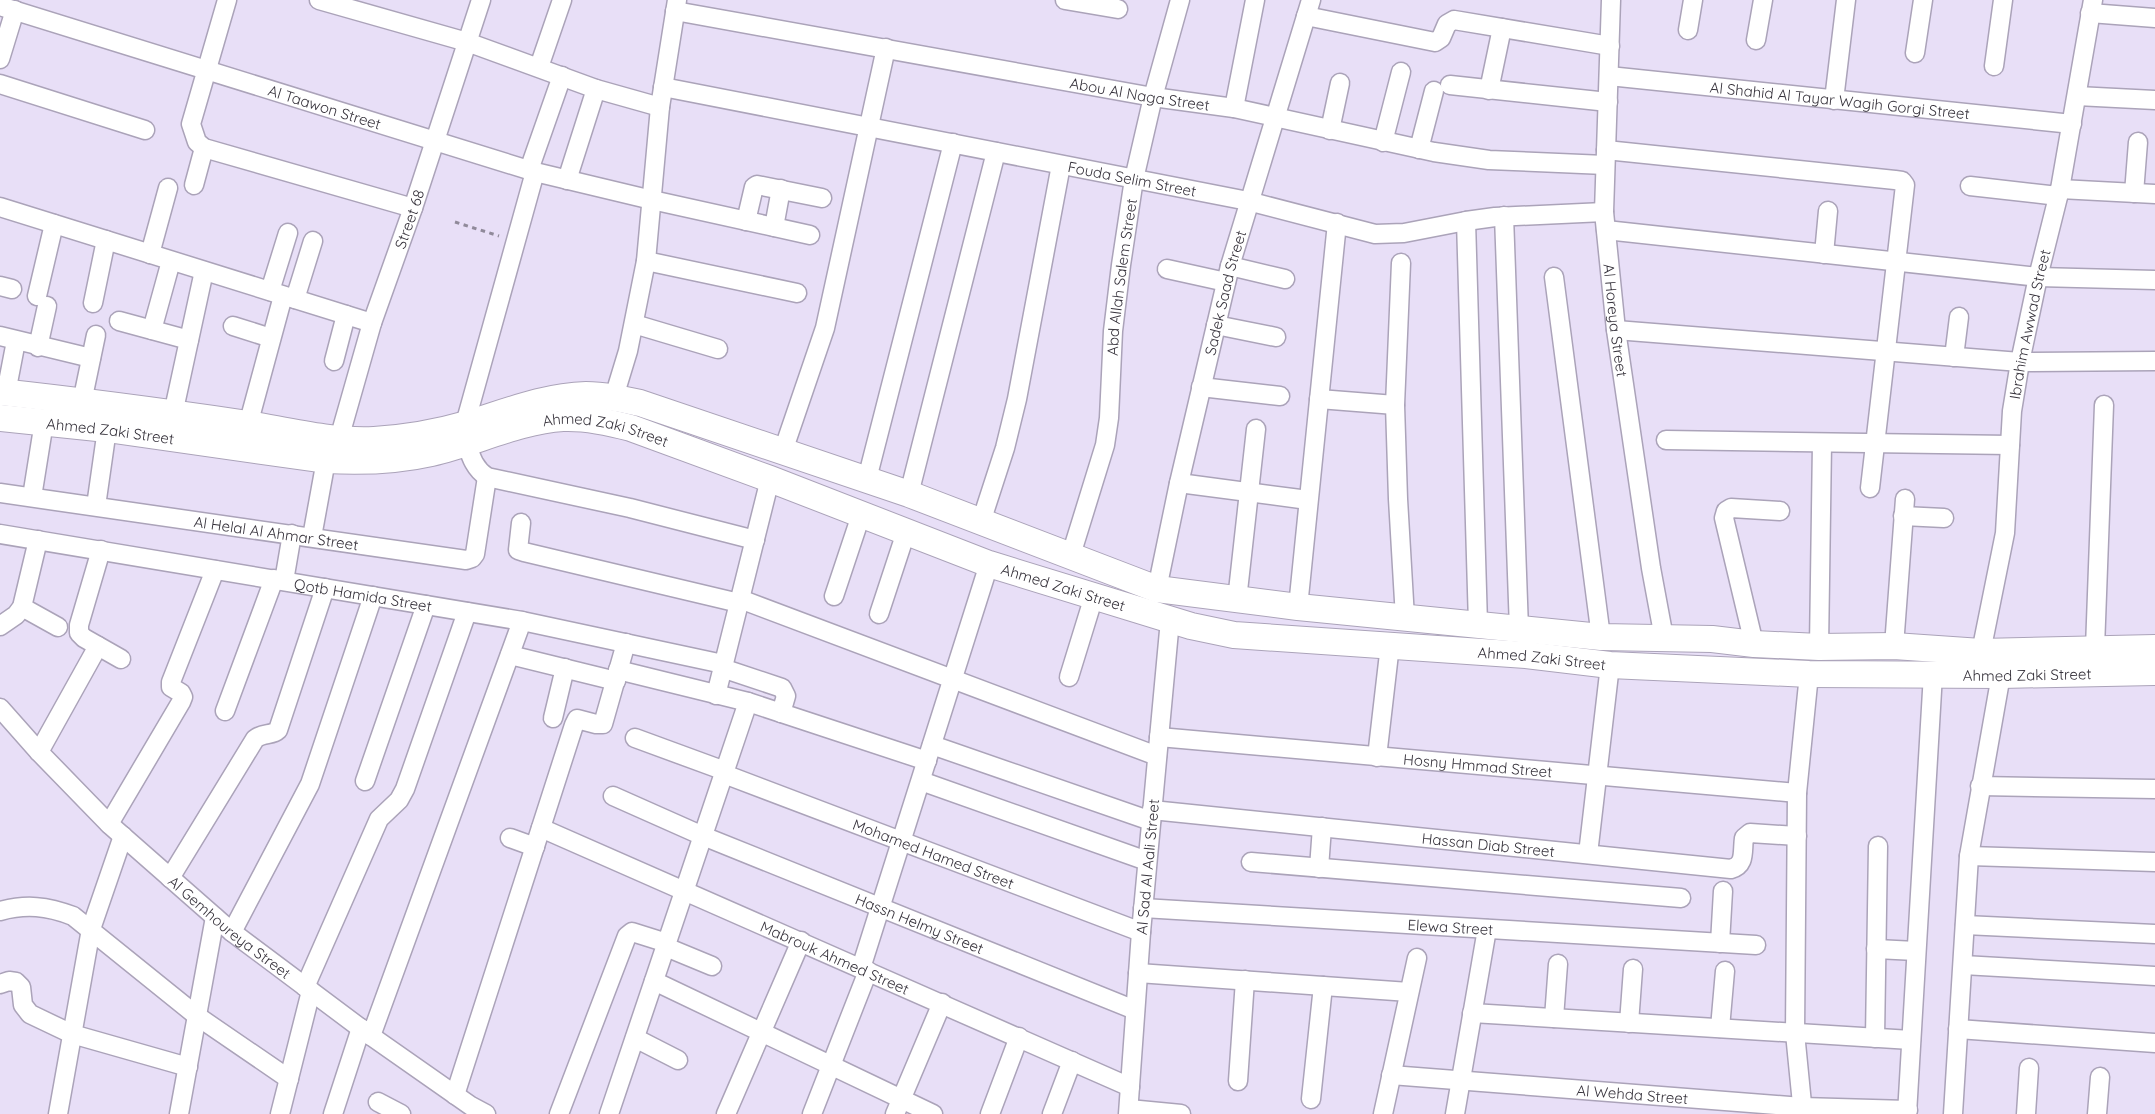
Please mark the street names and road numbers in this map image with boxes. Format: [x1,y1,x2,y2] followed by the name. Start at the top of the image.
[1068,73,1211,114] street label: Abou Al Naga Street
[1709,77,1971,123] street label: Al Shahid Al Tayar Wagih Gorgi Street
[266,80,384,133] street label: Al Taawon Street
[1066,157,1198,200] street label: Fouda Selim Street
[390,187,428,251] street label: Street 68
[1102,197,1140,356] street label: Abd Allah Salem Street
[1200,228,1250,357] street label: Sadek Saad Street
[2005,247,2054,401] street label: Ibrahim Awwad Street
[1600,263,1632,378] street label: Al Horeya Street
[541,408,671,450] street label: Ahmed Zaki Street
[45,413,175,448] street label: Ahmed Zaki Street
[193,511,360,554] street label: Al Helal Al Ahmar Street
[999,559,1128,615] street label: Ahmed Zaki Street
[293,574,433,615] street label: Qotb Hamida Street
[1477,642,1607,674] street label: Ahmed Zaki Street
[1963,664,2092,685] street label: Ahmed Zaki Street
[1402,749,1553,781] street label: Hosny Hmmad Street
[1131,798,1163,935] street label: Al Sad Al Aali Street
[850,814,1017,893] street label: Mohamed Hamed Street
[1421,828,1556,860] street label: Hassan Diab Street
[165,871,295,982] street label: Al Gemhoureya Street
[853,889,987,958] street label: Hassn Helmy Street
[1407,914,1494,939] street label: Elewa Street
[758,916,912,998] street label: Mabrouk Ahmed Street
[1576,1080,1689,1108] street label: Al Wehda Street

